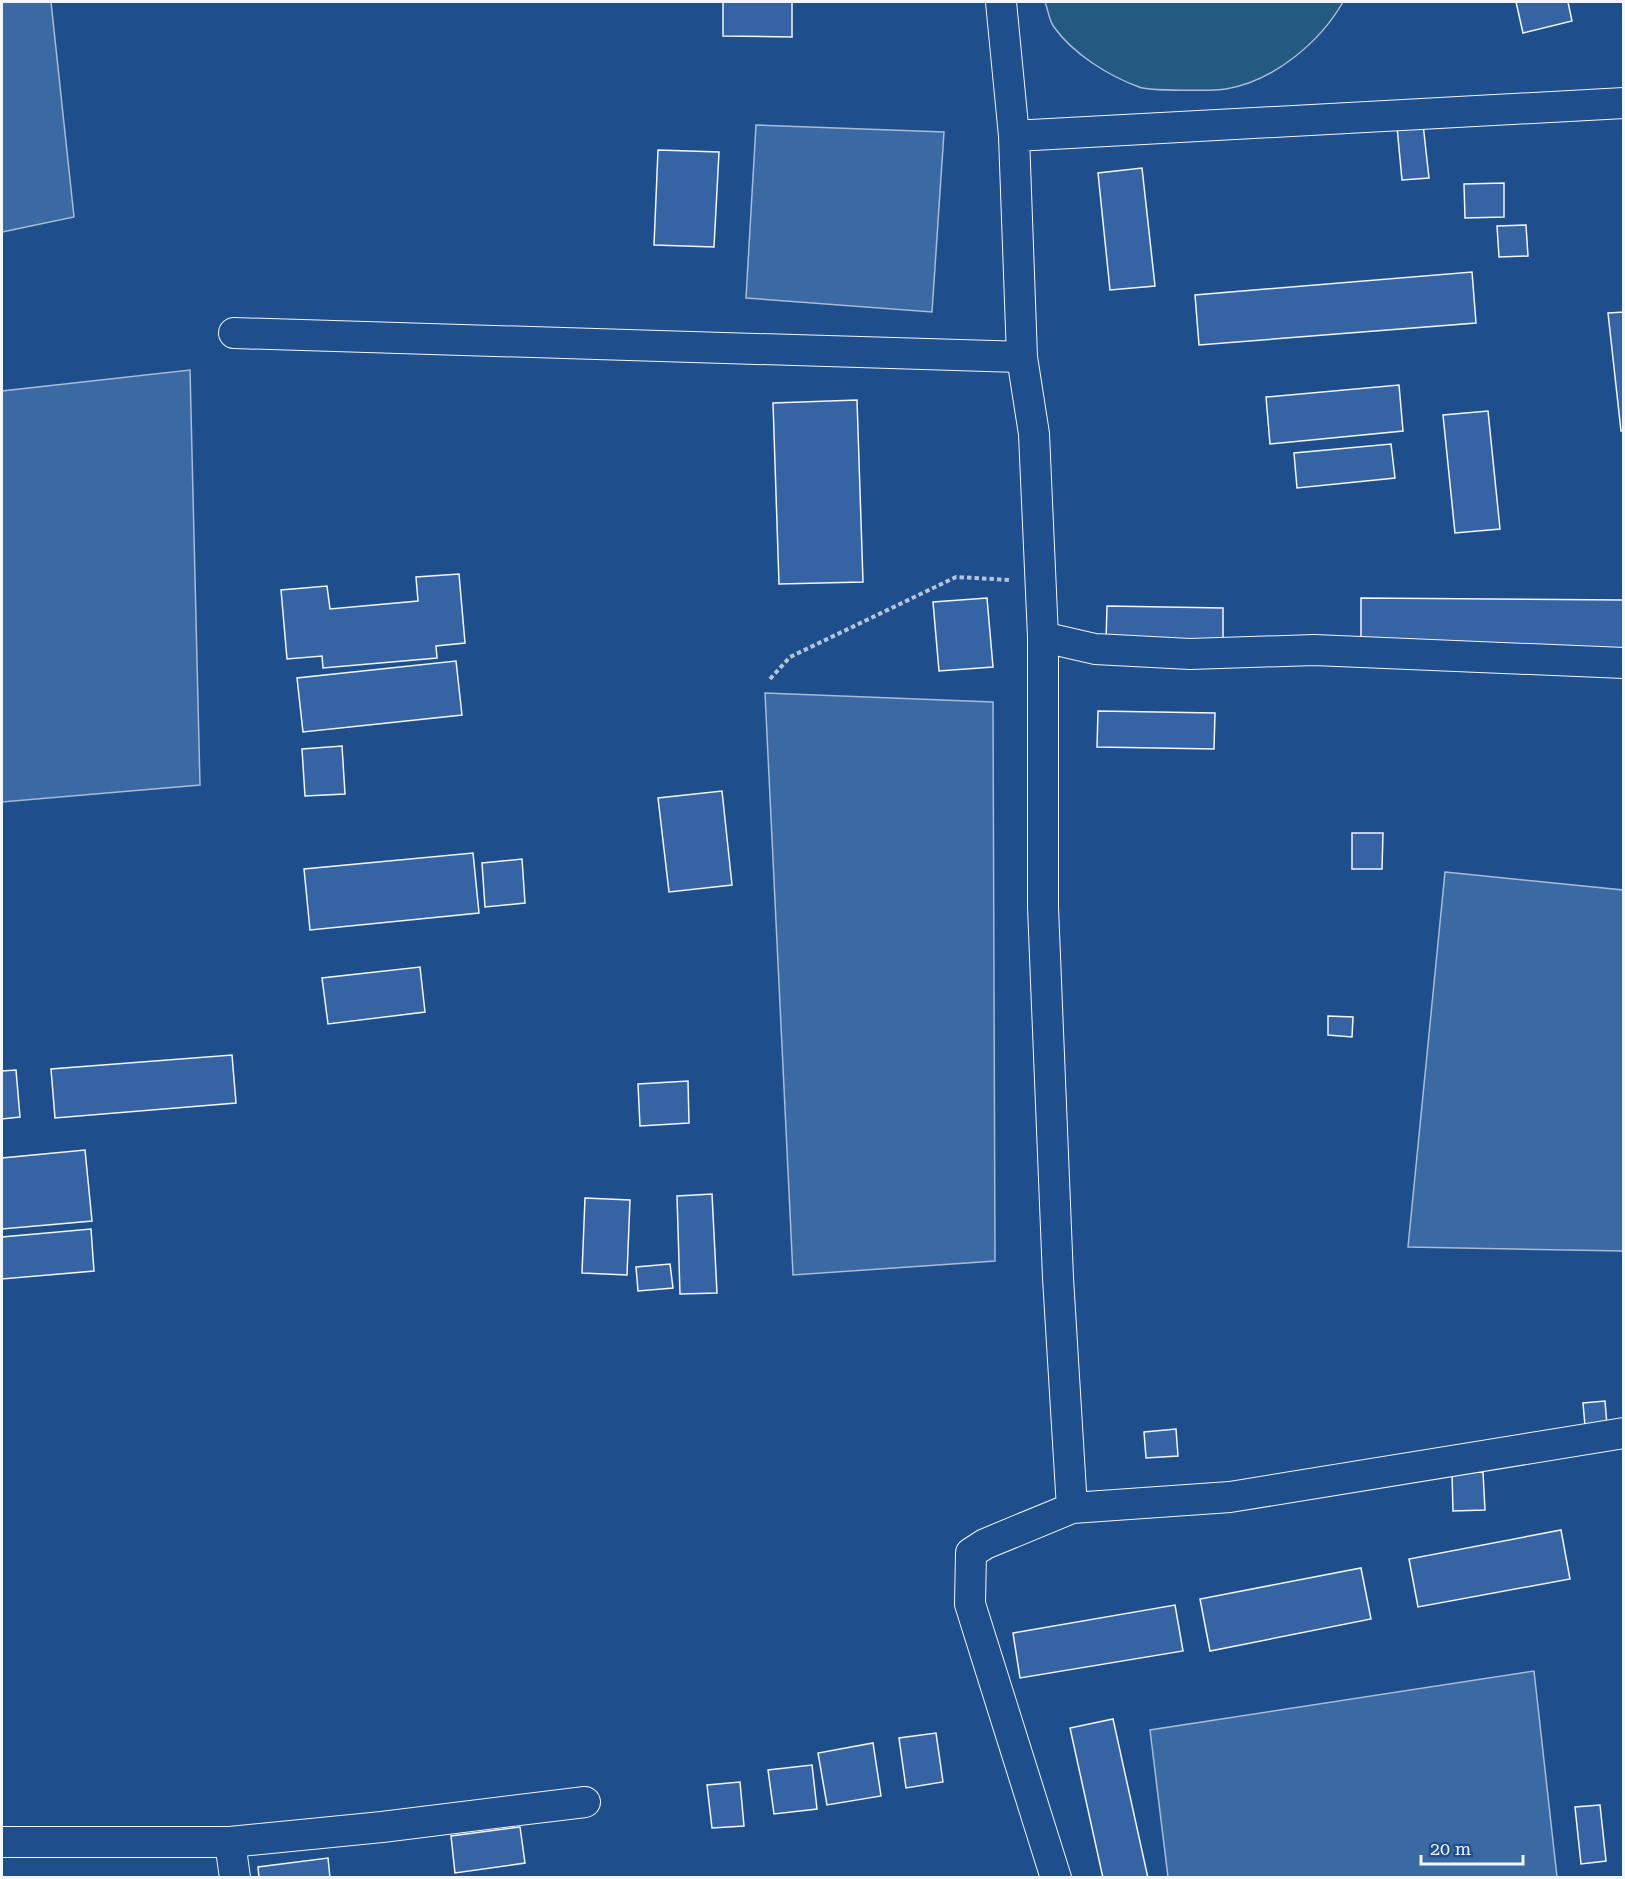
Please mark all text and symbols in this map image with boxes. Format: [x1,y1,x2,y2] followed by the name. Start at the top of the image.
[1421,1828,1523,1866] scale bar
[1430,1838,1471,1859] text: 20 m

